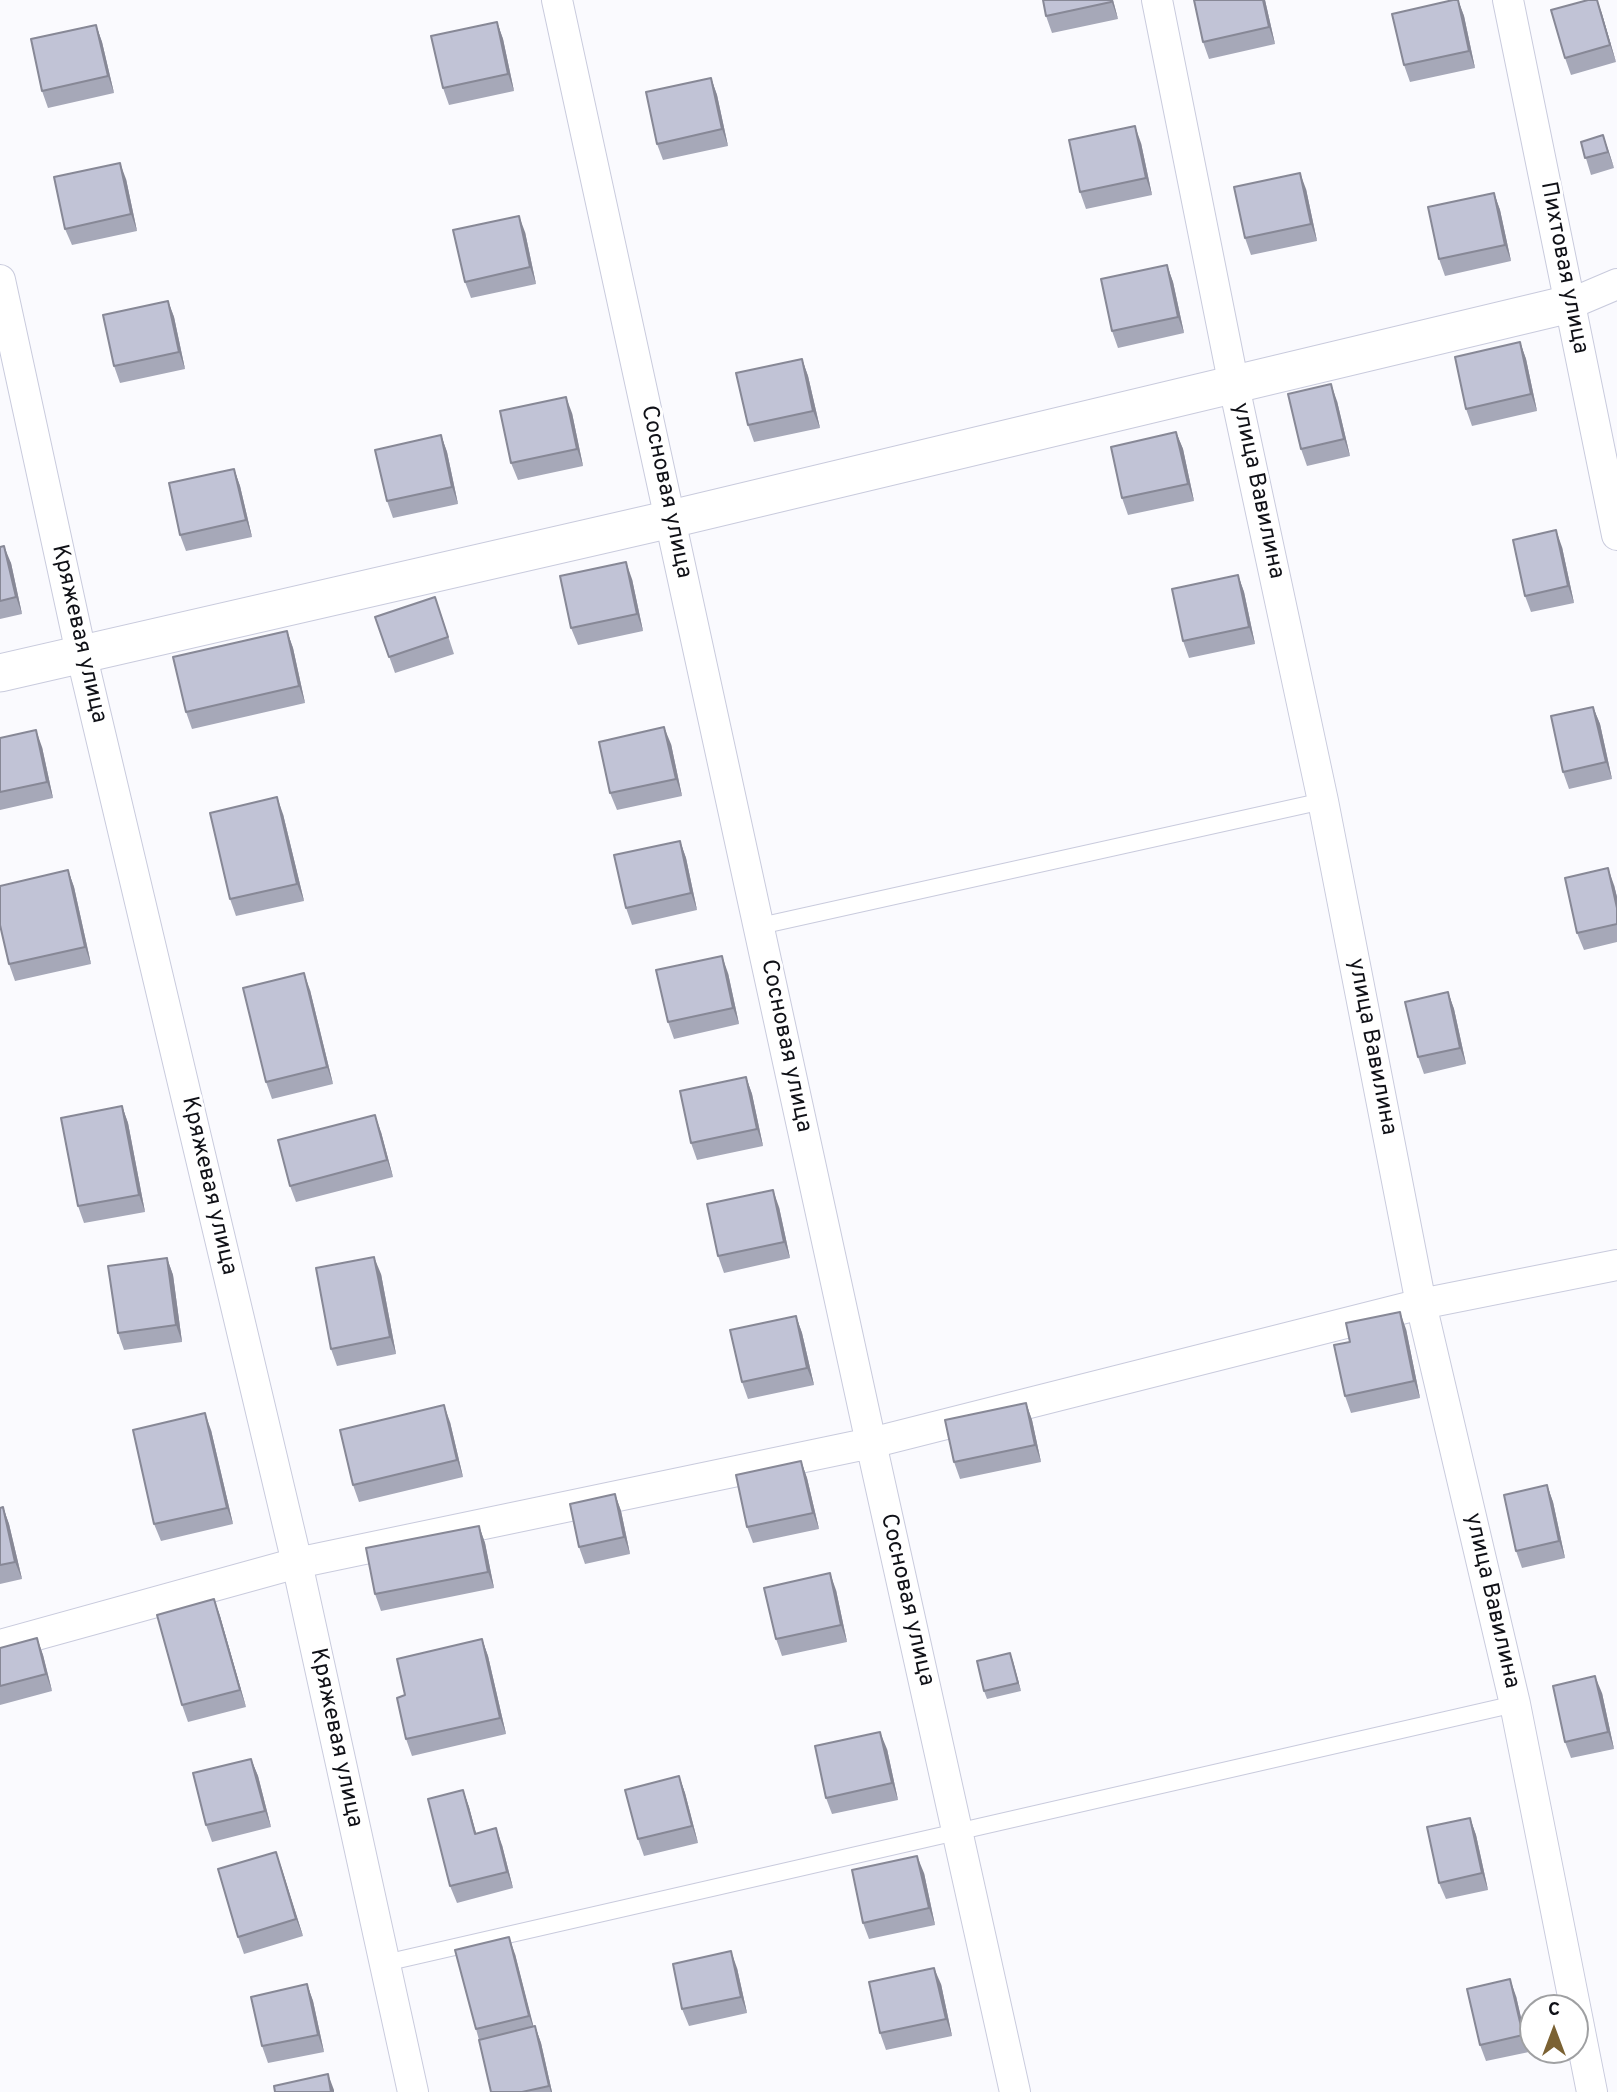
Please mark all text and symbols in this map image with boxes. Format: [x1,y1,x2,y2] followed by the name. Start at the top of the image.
[1533,180,1593,356] street label: Пихтовая улица
[1225,400,1289,582] street label: улица Вавилина
[633,403,697,581] street label: Сосновая улица
[44,542,112,726] street label: Кряжевая улица
[1340,956,1402,1138] street label: улица Вавилина
[753,957,817,1135] street label: Сосновая улица
[174,1094,242,1278] street label: Кряжевая улица
[873,1511,939,1689] street label: Сосновая улица
[1457,1511,1525,1691] street label: улица Вавилина
[303,1646,367,1830] street label: Кряжевая улица
[1519,1994,1589,2064] north arrow
[1548,1998,1560,2022] text: С

